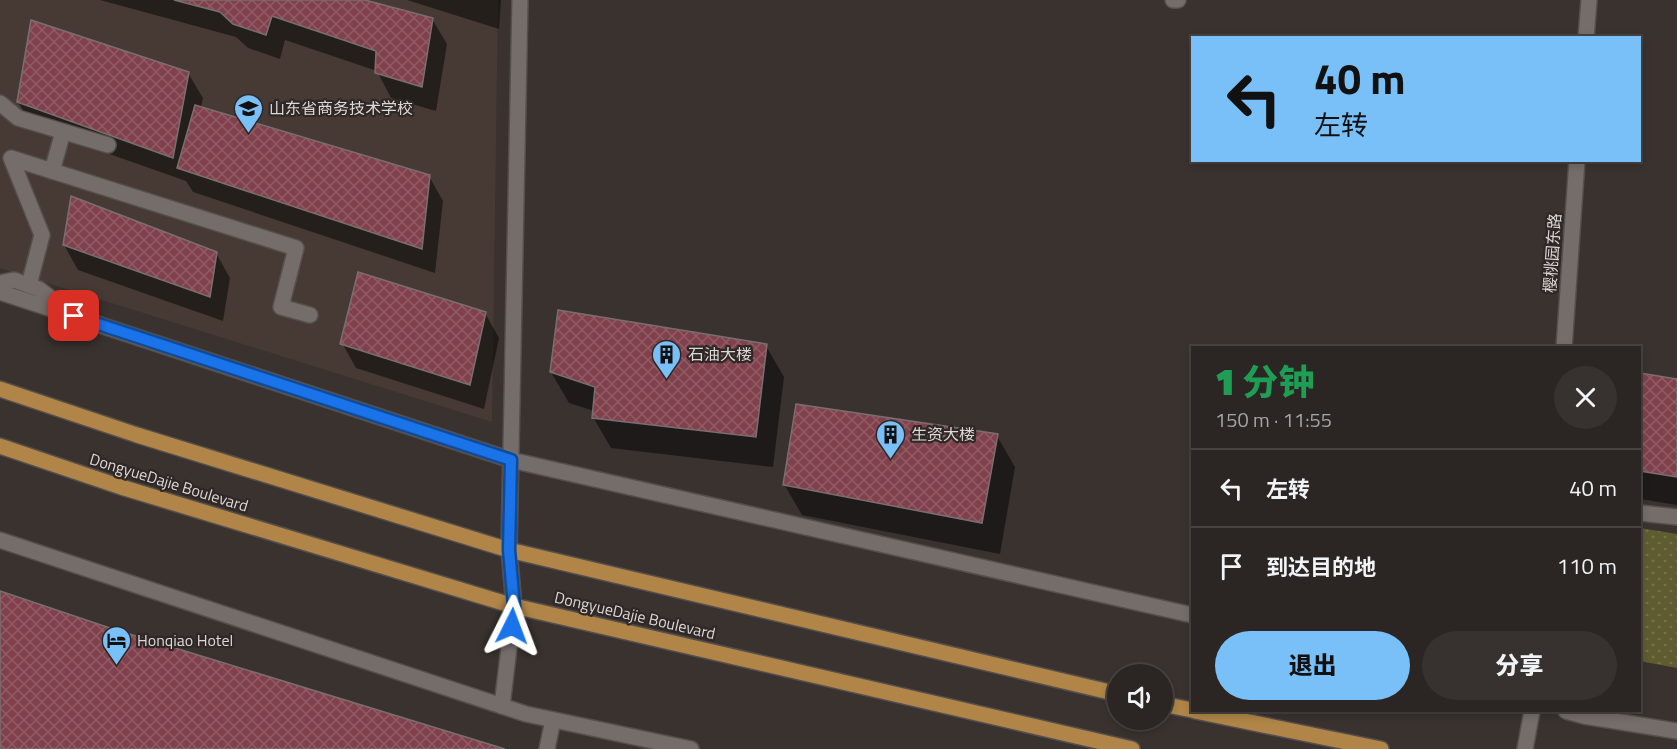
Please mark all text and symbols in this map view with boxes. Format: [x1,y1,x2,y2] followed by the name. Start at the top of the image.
[1314,46,1406,110] text: 40 m
[1215,60,1293,138] icon: left
[232,92,264,134] school or university icon: 山东省商务技术学校
[269,96,413,120] place label: 山东省商务技术学校
[1314,104,1368,145] text: 左转
[1537,212,1567,294] street label: 樱桃园东路
[48,290,99,341] pin
[57,299,90,332] icon: arrive
[651,338,683,380] building icon: 石油大楼
[688,342,752,366] place label: 石油大楼
[1215,354,1315,409] text: 1 分钟
[1554,366,1617,429] button: close
[1215,404,1332,435] text: 150 m · 11:55
[874,418,906,460] building icon: 生资大楼
[911,422,975,446] place label: 生资大楼
[87,446,251,518] street label: DongyueDajie Boulevard
[1569,471,1617,505] text: 40 m
[1215,472,1248,505] icon: left
[1266,472,1310,506] text: 左转
[1557,549,1617,583] text: 110 m
[1215,550,1248,583] icon: arrive
[1266,550,1376,584] text: 到达目的地
[552,585,718,645] street label: DongyueDajie Boulevard
[480,594,544,658] position arrow
[100,624,132,666] hotel icon: Honqiao Hotel
[137,628,233,652] place label: Honqiao Hotel
[1215,631,1410,700] button: 退出
[1422,631,1617,700] button: 分享
[1107,664,1173,730] map controls
[1107,664,1173,730] button: sound

